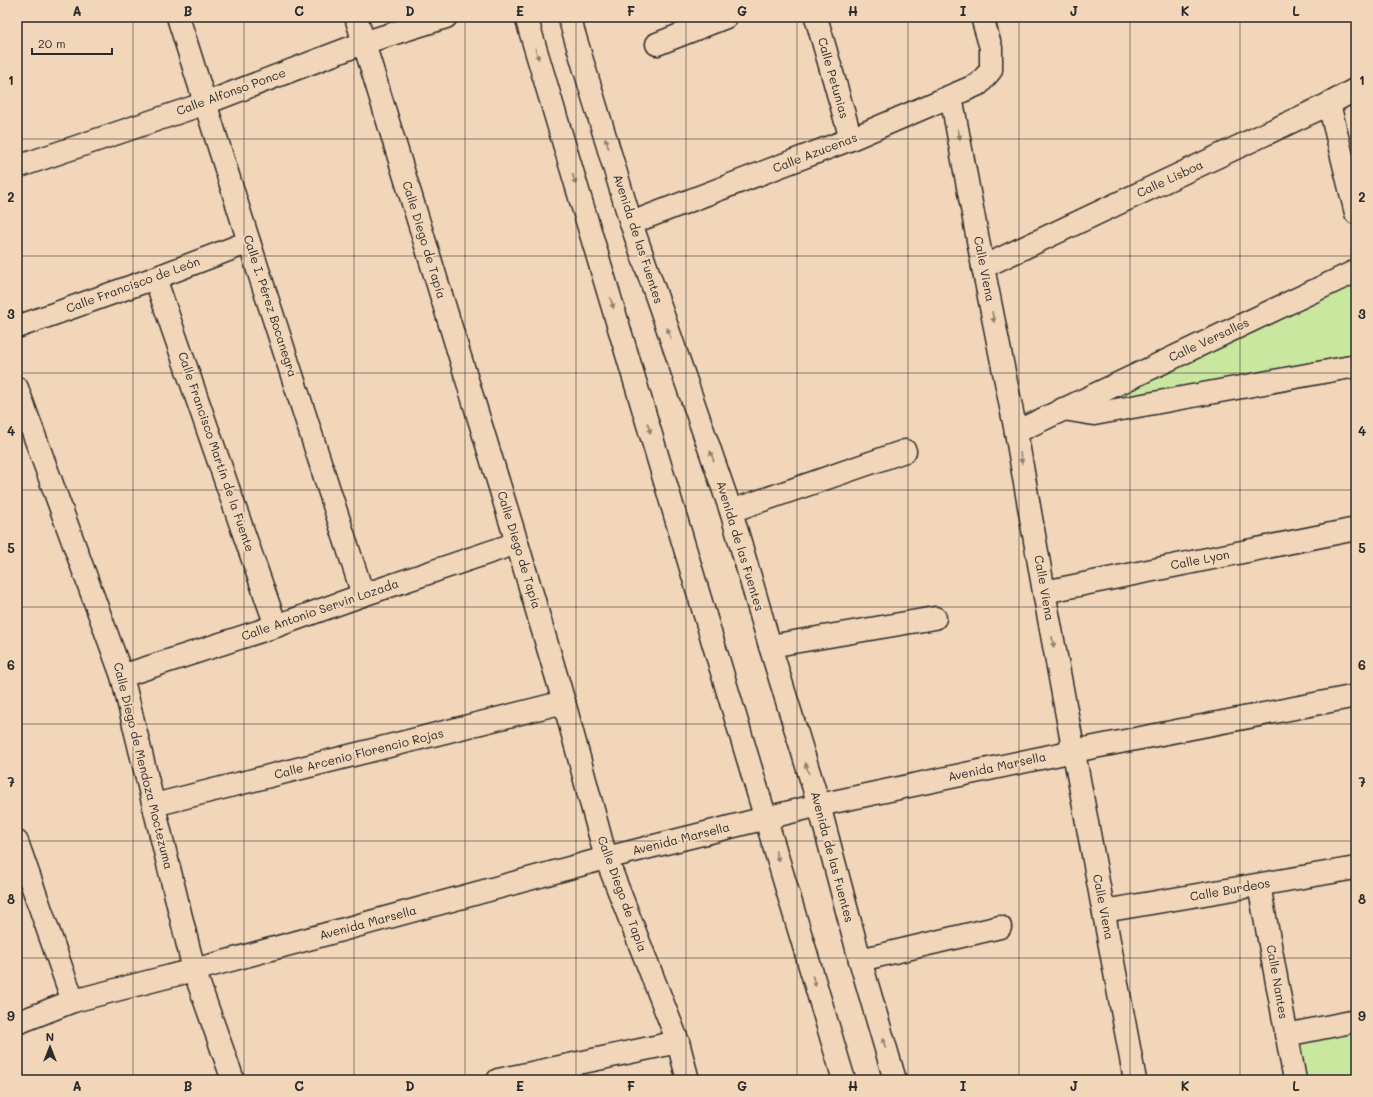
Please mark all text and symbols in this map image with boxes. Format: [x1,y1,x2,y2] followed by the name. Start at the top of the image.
[72,2,82,19] text: A
[184,2,193,19] text: B
[294,2,304,19] text: C
[405,2,415,19] text: D
[516,2,524,19] text: E
[627,2,635,19] text: F
[737,2,747,19] text: G
[848,2,858,19] text: H
[960,2,967,19] text: I
[1070,2,1078,19] text: J
[1181,2,1190,19] text: K
[1292,2,1300,19] text: L
[32,30,112,56] scale bar
[38,35,66,51] text: 20 m
[815,35,853,120] street label: Calle Petunias
[534,49,540,61] one-way arrow
[174,64,288,118] street label: Calle Alfonso Ponce
[8,71,14,88] text: 1
[1359,71,1365,88] text: 1
[956,128,962,141] one-way arrow
[770,129,859,176] street label: Calle Azucenas
[604,137,610,149] one-way arrow
[1134,156,1205,200] street label: Calle Lisboa
[610,172,667,306] street label: Avenida de las Fuentes
[572,173,578,185] one-way arrow
[399,179,450,301] street label: Calle Diego de Tapía
[7,188,15,205] text: 2
[1358,188,1366,205] text: 2
[240,233,301,379] street label: Calle I. Pérez Bocanegra
[971,235,999,303] street label: Calle Viena
[64,252,202,316] street label: Calle Francisco de León
[609,298,615,310] one-way arrow
[7,305,15,322] text: 3
[1358,305,1366,322] text: 3
[991,311,997,323] one-way arrow
[1166,313,1252,365] street label: Calle Versalles
[666,327,672,339] one-way arrow
[175,349,259,554] street label: Calle Francisco Martín de la Fuente
[7,422,15,439] text: 4
[646,422,652,434] one-way arrow
[1358,422,1366,439] text: 4
[709,450,715,462] one-way arrow
[1018,452,1024,465] one-way arrow
[714,479,768,613] street label: Avenida de las Fuentes
[494,489,545,611] street label: Calle Diego de Tapía
[7,539,15,556] text: 5
[1358,539,1366,556] text: 5
[1169,545,1231,573] street label: Calle Lyon
[1031,554,1059,622] street label: Calle Viena
[239,575,400,644] street label: Calle Antonio Servin Lozada
[1051,635,1057,648] one-way arrow
[7,656,15,673] text: 6
[1358,656,1366,673] text: 6
[110,661,177,871] street label: Calle Diego de Mendoza Moctezuma
[272,724,445,782] street label: Calle Arcenio Florencio Rojas
[946,748,1047,784] street label: Avenida Marsella
[804,762,810,774] one-way arrow
[7,773,15,790] text: 7
[1358,773,1366,790] text: 7
[808,789,858,924] street label: Avenida de las Fuentes
[630,818,731,858] street label: Avenida Marsella
[595,833,651,954] street label: Calle Diego de Tapía
[774,850,780,862] one-way arrow
[1090,873,1118,941] street label: Calle Viena
[1188,874,1271,904] street label: Calle Burdeos
[7,890,15,907] text: 8
[1358,890,1366,907] text: 8
[317,901,418,943] street label: Avenida Marsella
[1264,944,1292,1020] street label: Calle Nantes
[811,975,817,987] one-way arrow
[7,1007,15,1024] text: 9
[1358,1007,1366,1024] text: 9
[30,1027,70,1067] north arrow
[46,1029,54,1044] text: N
[881,1036,887,1048] one-way arrow
[72,1077,82,1094] text: A
[184,1077,193,1094] text: B
[294,1077,304,1094] text: C
[405,1077,415,1094] text: D
[516,1077,524,1094] text: E
[627,1077,635,1094] text: F
[737,1077,747,1094] text: G
[848,1077,858,1094] text: H
[960,1077,967,1094] text: I
[1070,1077,1078,1094] text: J
[1181,1077,1190,1094] text: K
[1292,1077,1300,1094] text: L

